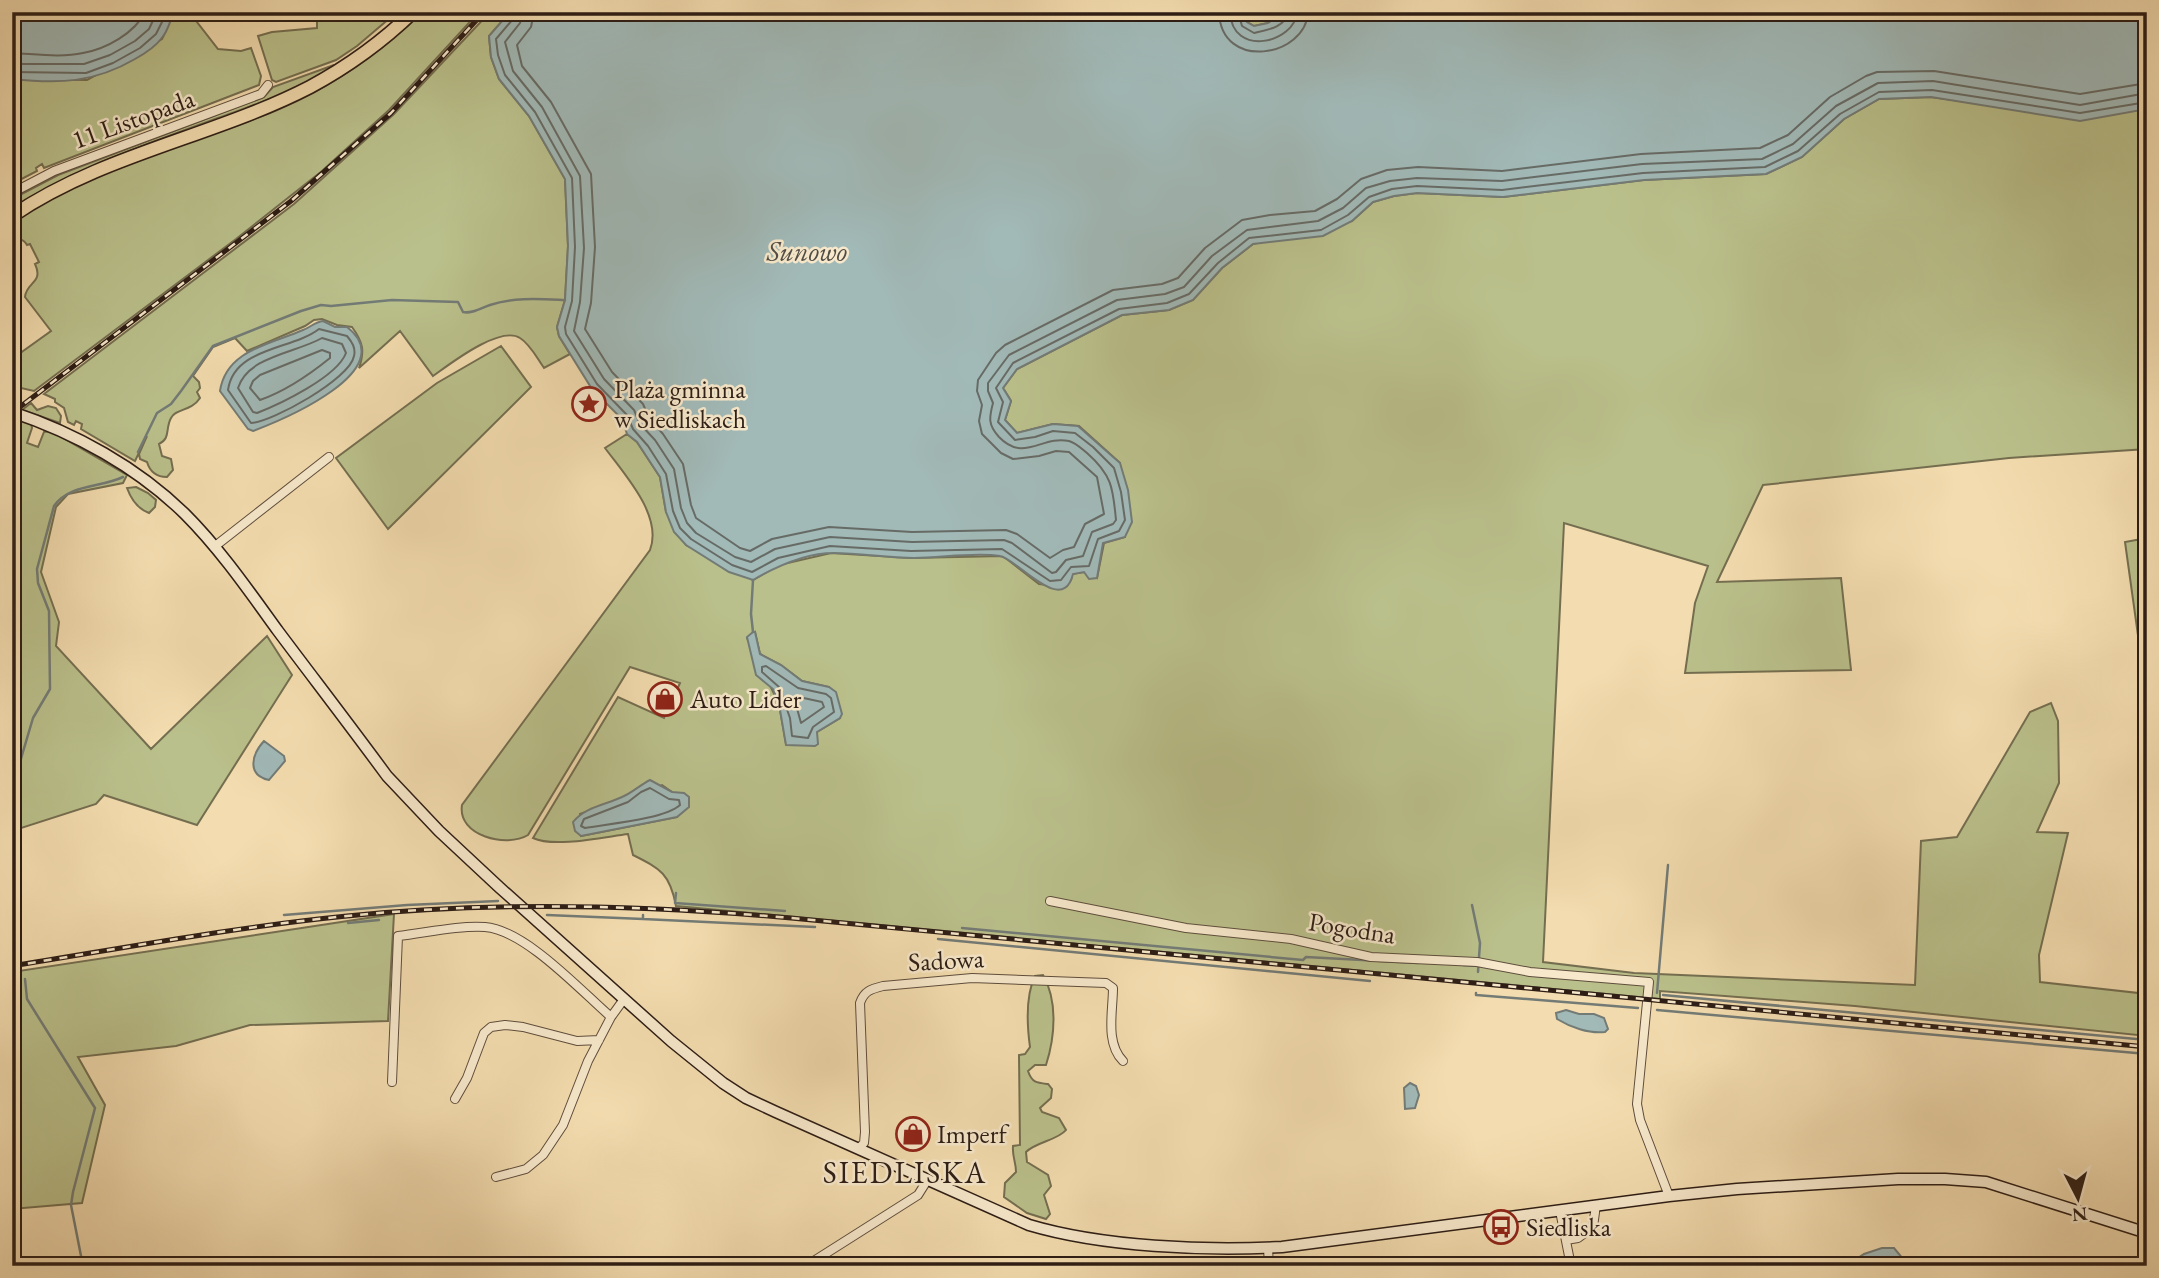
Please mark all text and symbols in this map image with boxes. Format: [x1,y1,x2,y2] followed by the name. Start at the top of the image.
[67,81,200,157] street label: 11 Listopada
[766,233,848,269] water label: Sunowo
[614,372,746,436] place label: Plaża gminna w Siedliskach
[570,385,608,423] place icon: Plaża gminna w Siedliskach
[646,680,684,718] shop icon: Auto Lider
[689,682,802,716] place label: Auto Lider
[1306,904,1398,952] street label: Pogodna
[907,941,985,979] street label: Sadowa
[894,1115,932,1153] shop icon: Imperf
[937,1117,1009,1151] place label: Imperf
[823,1153,987,1192] district label: SIEDLISKA
[2044,1162,2114,1232] north arrow
[2070,1201,2089,1228] text: N
[1482,1208,1520,1246] bus stop icon: Siedliska
[1526,1210,1612,1244] place label: Siedliska

